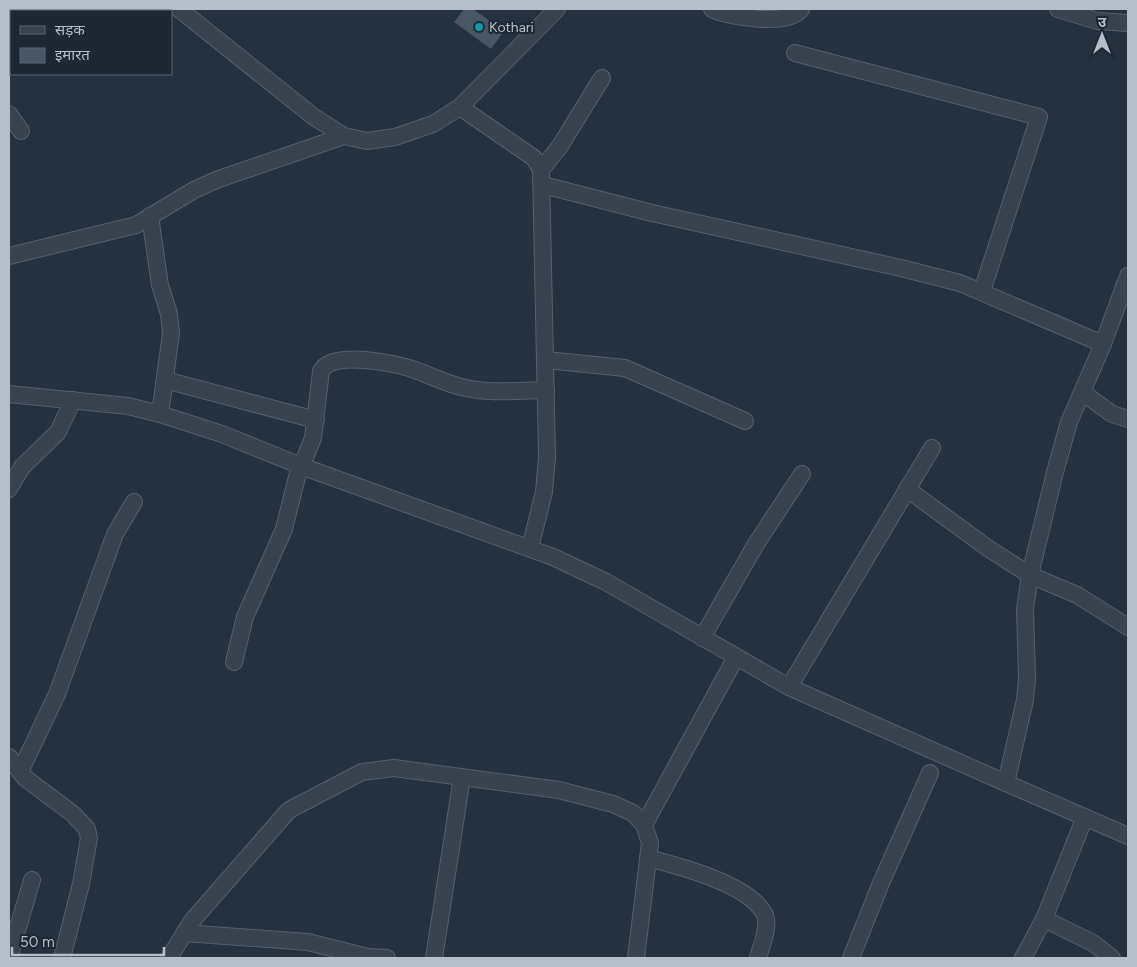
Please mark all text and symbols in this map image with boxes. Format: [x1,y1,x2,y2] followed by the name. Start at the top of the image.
[10,10,172,75] legend
[1077,10,1127,60] north arrow
[1098,14,1107,31] text: उ
[489,19,534,36] place label: Kothari
[55,21,85,39] text: सड़क
[473,21,485,33] marker: Kothari
[55,46,90,64] text: इमारत
[12,924,165,956] scale bar
[20,933,55,951] text: 50 m

